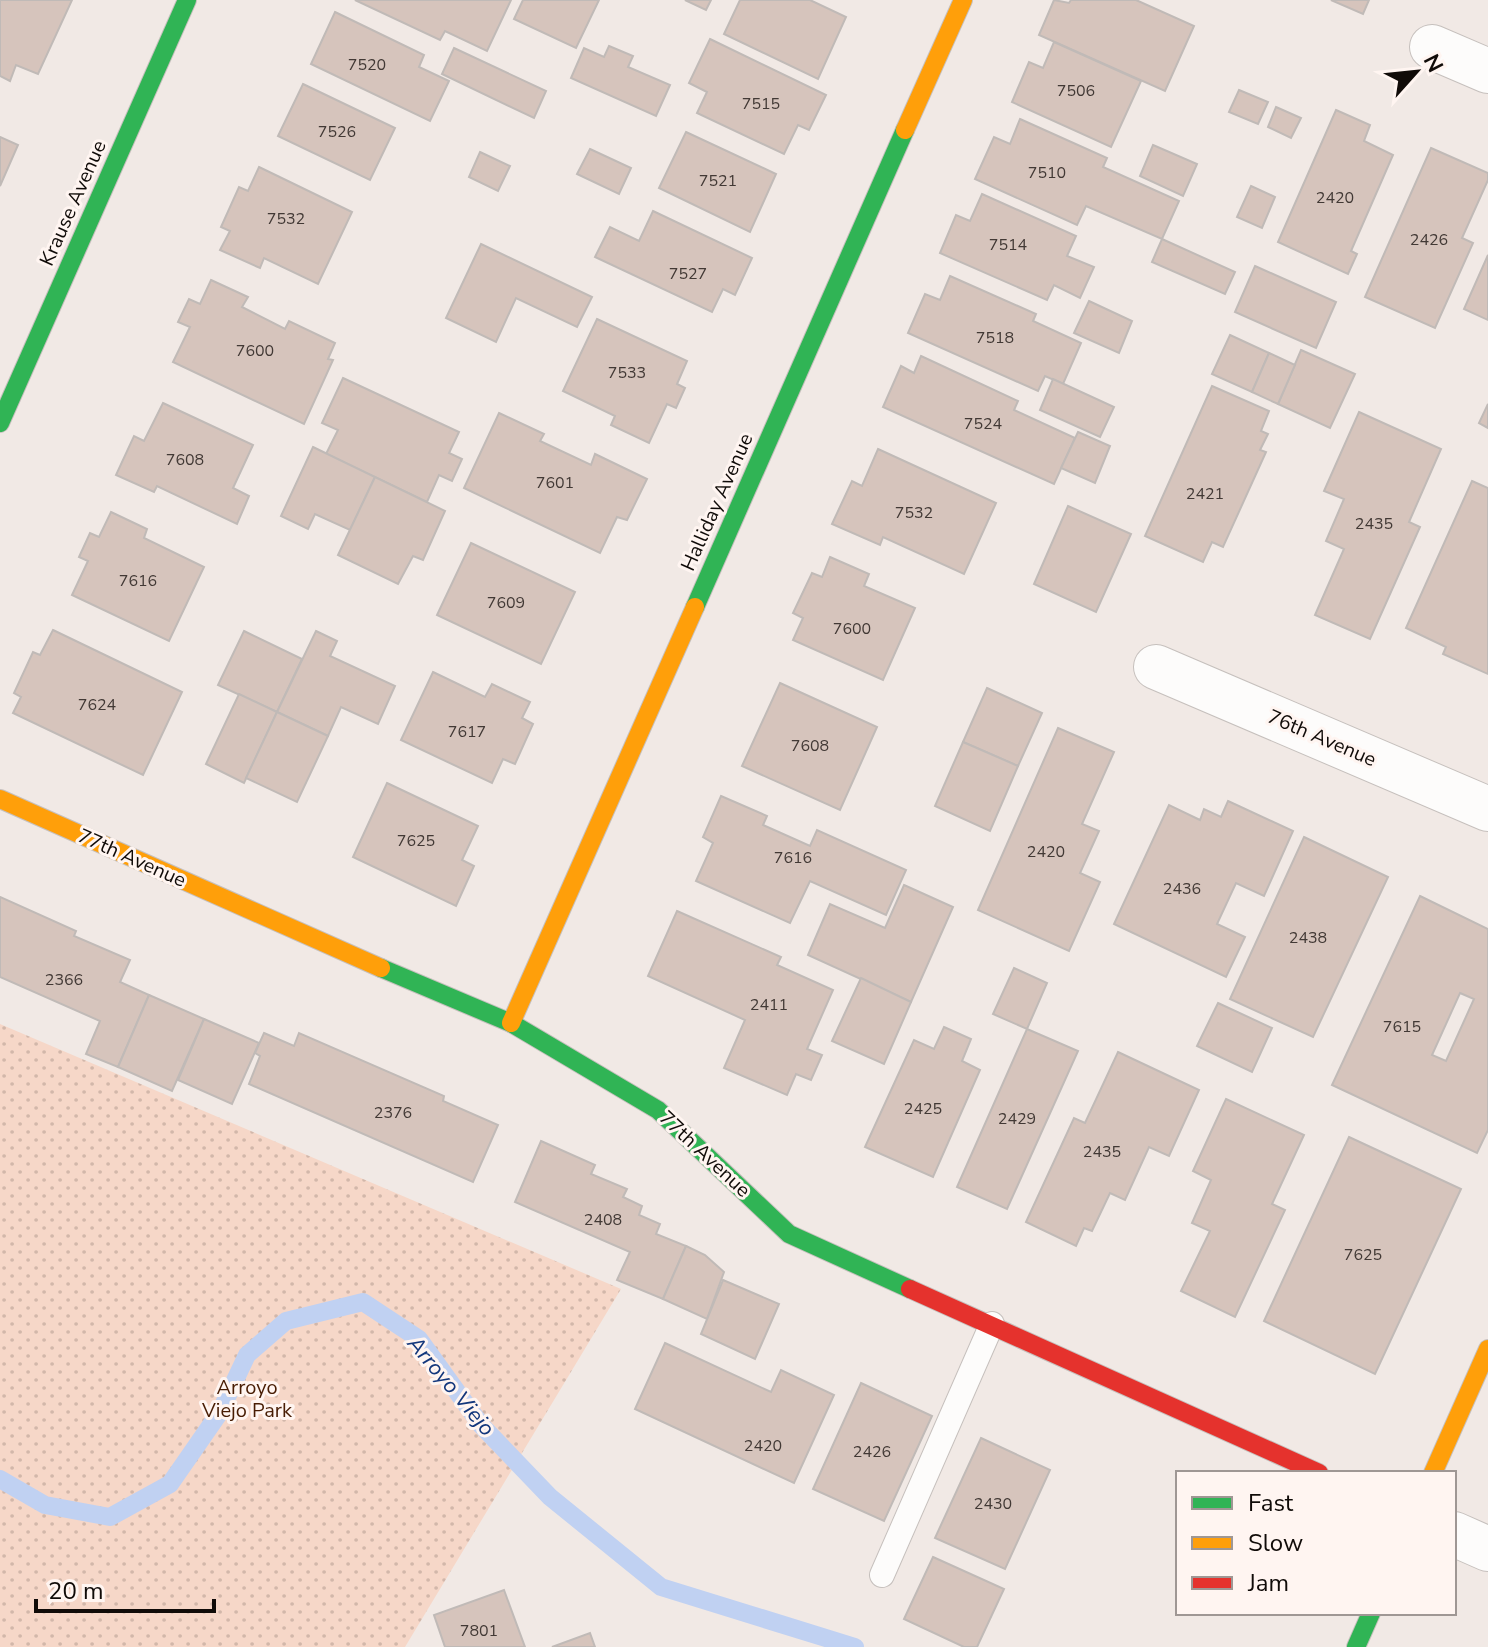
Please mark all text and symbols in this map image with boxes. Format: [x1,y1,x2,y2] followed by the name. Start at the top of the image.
[1376,32,1456,112] north arrow
[1416,49,1450,78] text: N
[348,54,386,76] house number: 7520
[1057,80,1095,102] house number: 7506
[742,93,780,115] house number: 7515
[318,121,356,143] house number: 7526
[33,136,113,270] street label: Krause Avenue
[1028,162,1066,184] house number: 7510
[699,170,737,192] house number: 7521
[1316,187,1354,209] house number: 2420
[267,208,305,230] house number: 7532
[1410,229,1448,251] house number: 2426
[989,234,1028,256] house number: 7514
[669,263,707,285] house number: 7527
[976,327,1014,349] house number: 7518
[236,340,274,362] house number: 7600
[608,362,646,384] house number: 7533
[964,413,1003,435] house number: 7524
[675,429,759,575] street label: Halliday Avenue
[166,449,204,471] house number: 7608
[536,472,574,494] house number: 7601
[1186,483,1224,505] house number: 2421
[895,502,933,524] house number: 7532
[1355,513,1393,535] house number: 2435
[119,570,157,592] house number: 7616
[487,592,525,614] house number: 7609
[833,618,871,640] house number: 7600
[78,694,117,716] house number: 7624
[1264,703,1380,773] street label: 76th Avenue
[448,721,486,743] house number: 7617
[791,735,829,757] house number: 7608
[74,822,190,894] street label: 77th Avenue
[397,830,435,852] house number: 7625
[1027,841,1065,863] house number: 2420
[774,847,812,869] house number: 7616
[1163,878,1201,900] house number: 2436
[1289,927,1327,949] house number: 2438
[45,969,83,991] house number: 2366
[750,994,788,1016] house number: 2411
[1383,1016,1421,1038] house number: 7615
[904,1098,942,1120] house number: 2425
[374,1102,412,1124] house number: 2376
[654,1105,756,1203] street label: 77th Avenue
[998,1108,1036,1130] house number: 2429
[1083,1141,1121,1163] house number: 2435
[584,1209,622,1231] house number: 2408
[1344,1244,1382,1266] house number: 7625
[400,1329,502,1442] water label: Arroyo Viejo
[201,1374,293,1424] park label: Arroyo Viejo Park
[744,1435,782,1457] house number: 2420
[853,1441,891,1463] house number: 2426
[1176,1471,1456,1615] legend
[1248,1487,1294,1519] text: Fast
[974,1493,1012,1515] house number: 2430
[1248,1527,1303,1559] text: Slow
[36,1563,214,1613] scale bar
[1247,1567,1289,1599] text: Jam
[48,1575,104,1607] text: 20 m
[460,1620,498,1642] house number: 7801

